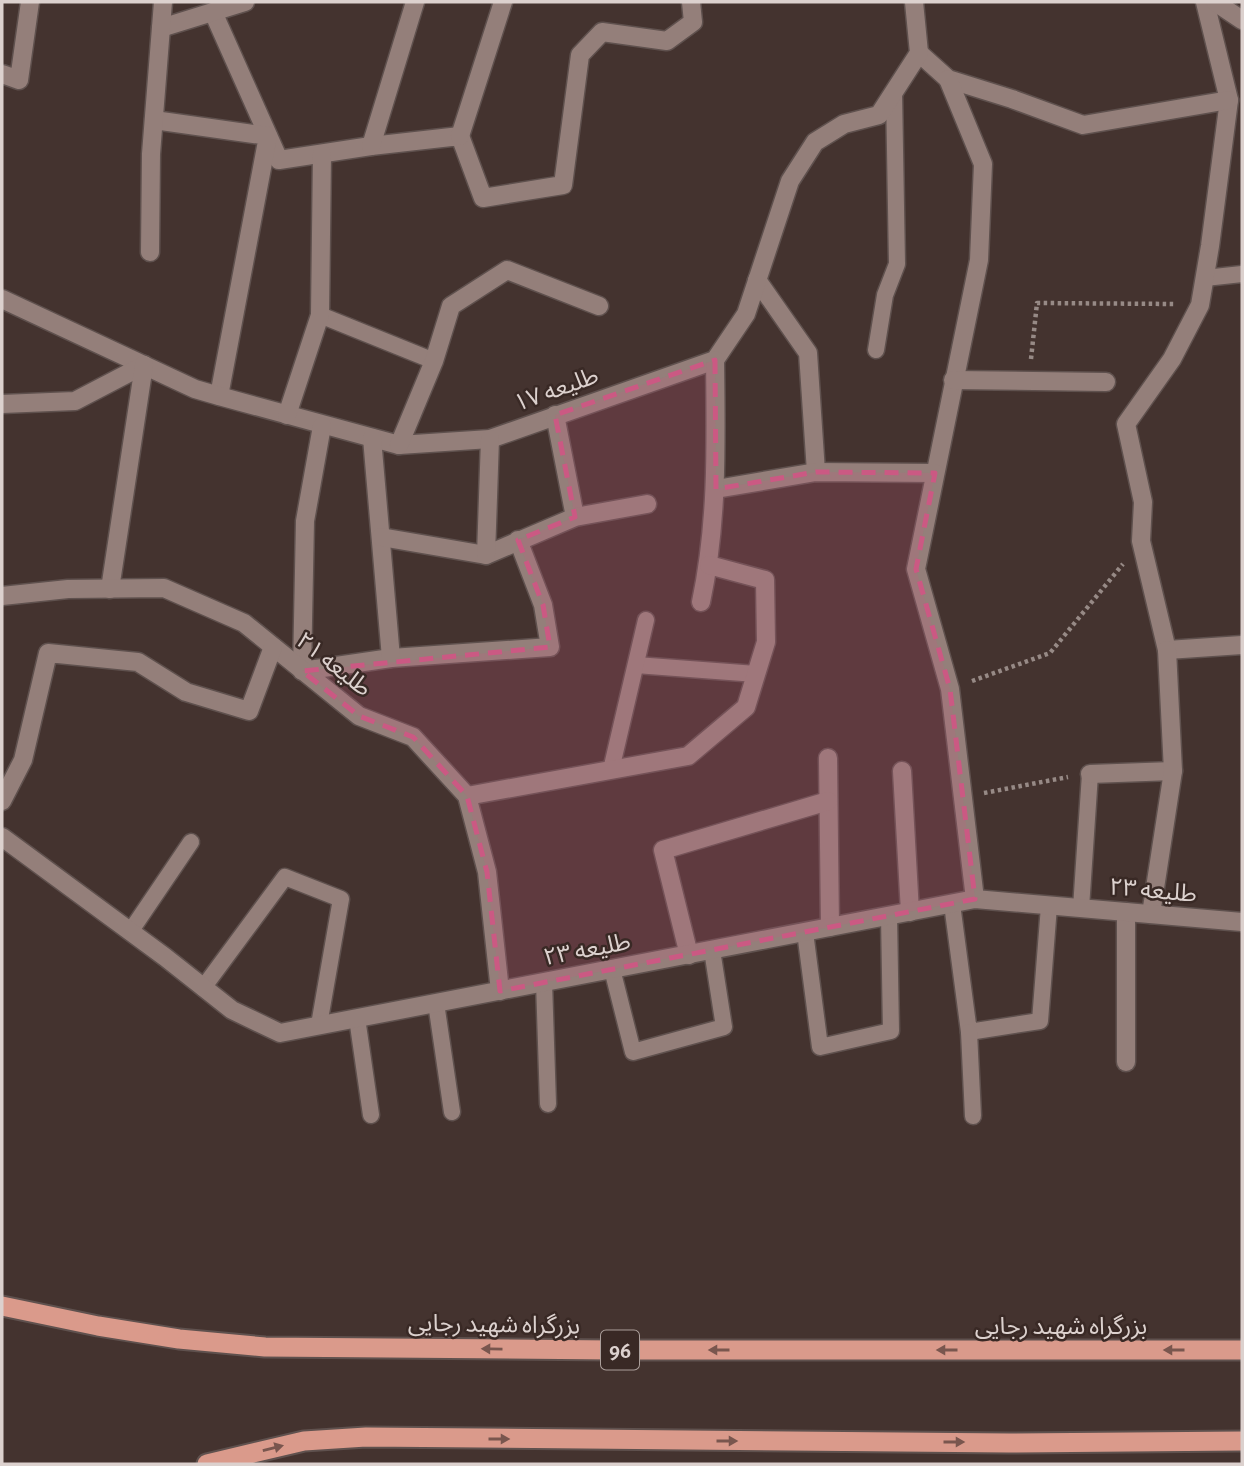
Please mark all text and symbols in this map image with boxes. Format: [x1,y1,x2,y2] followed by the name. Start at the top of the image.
[511,364,602,416] street label: طلیعه ۱۷
[291,628,375,701] street label: طلیعه ۲۱
[1108,875,1198,907] street label: طلیعه ۲۳
[542,930,633,970] street label: طلیعه ۲۳
[408,1310,580,1340] street label: بزرگراه شهید رجایی
[975,1314,1147,1340] street label: بزرگراه شهید رجایی
[601,1330,639,1370] road number: 96
[480,1343,502,1355] one-way arrow
[708,1344,730,1356] one-way arrow
[935,1344,957,1356] one-way arrow
[1163,1344,1185,1356] one-way arrow
[489,1433,511,1445] one-way arrow
[716,1435,738,1447] one-way arrow
[944,1437,966,1448] one-way arrow
[262,1442,284,1453] one-way arrow

